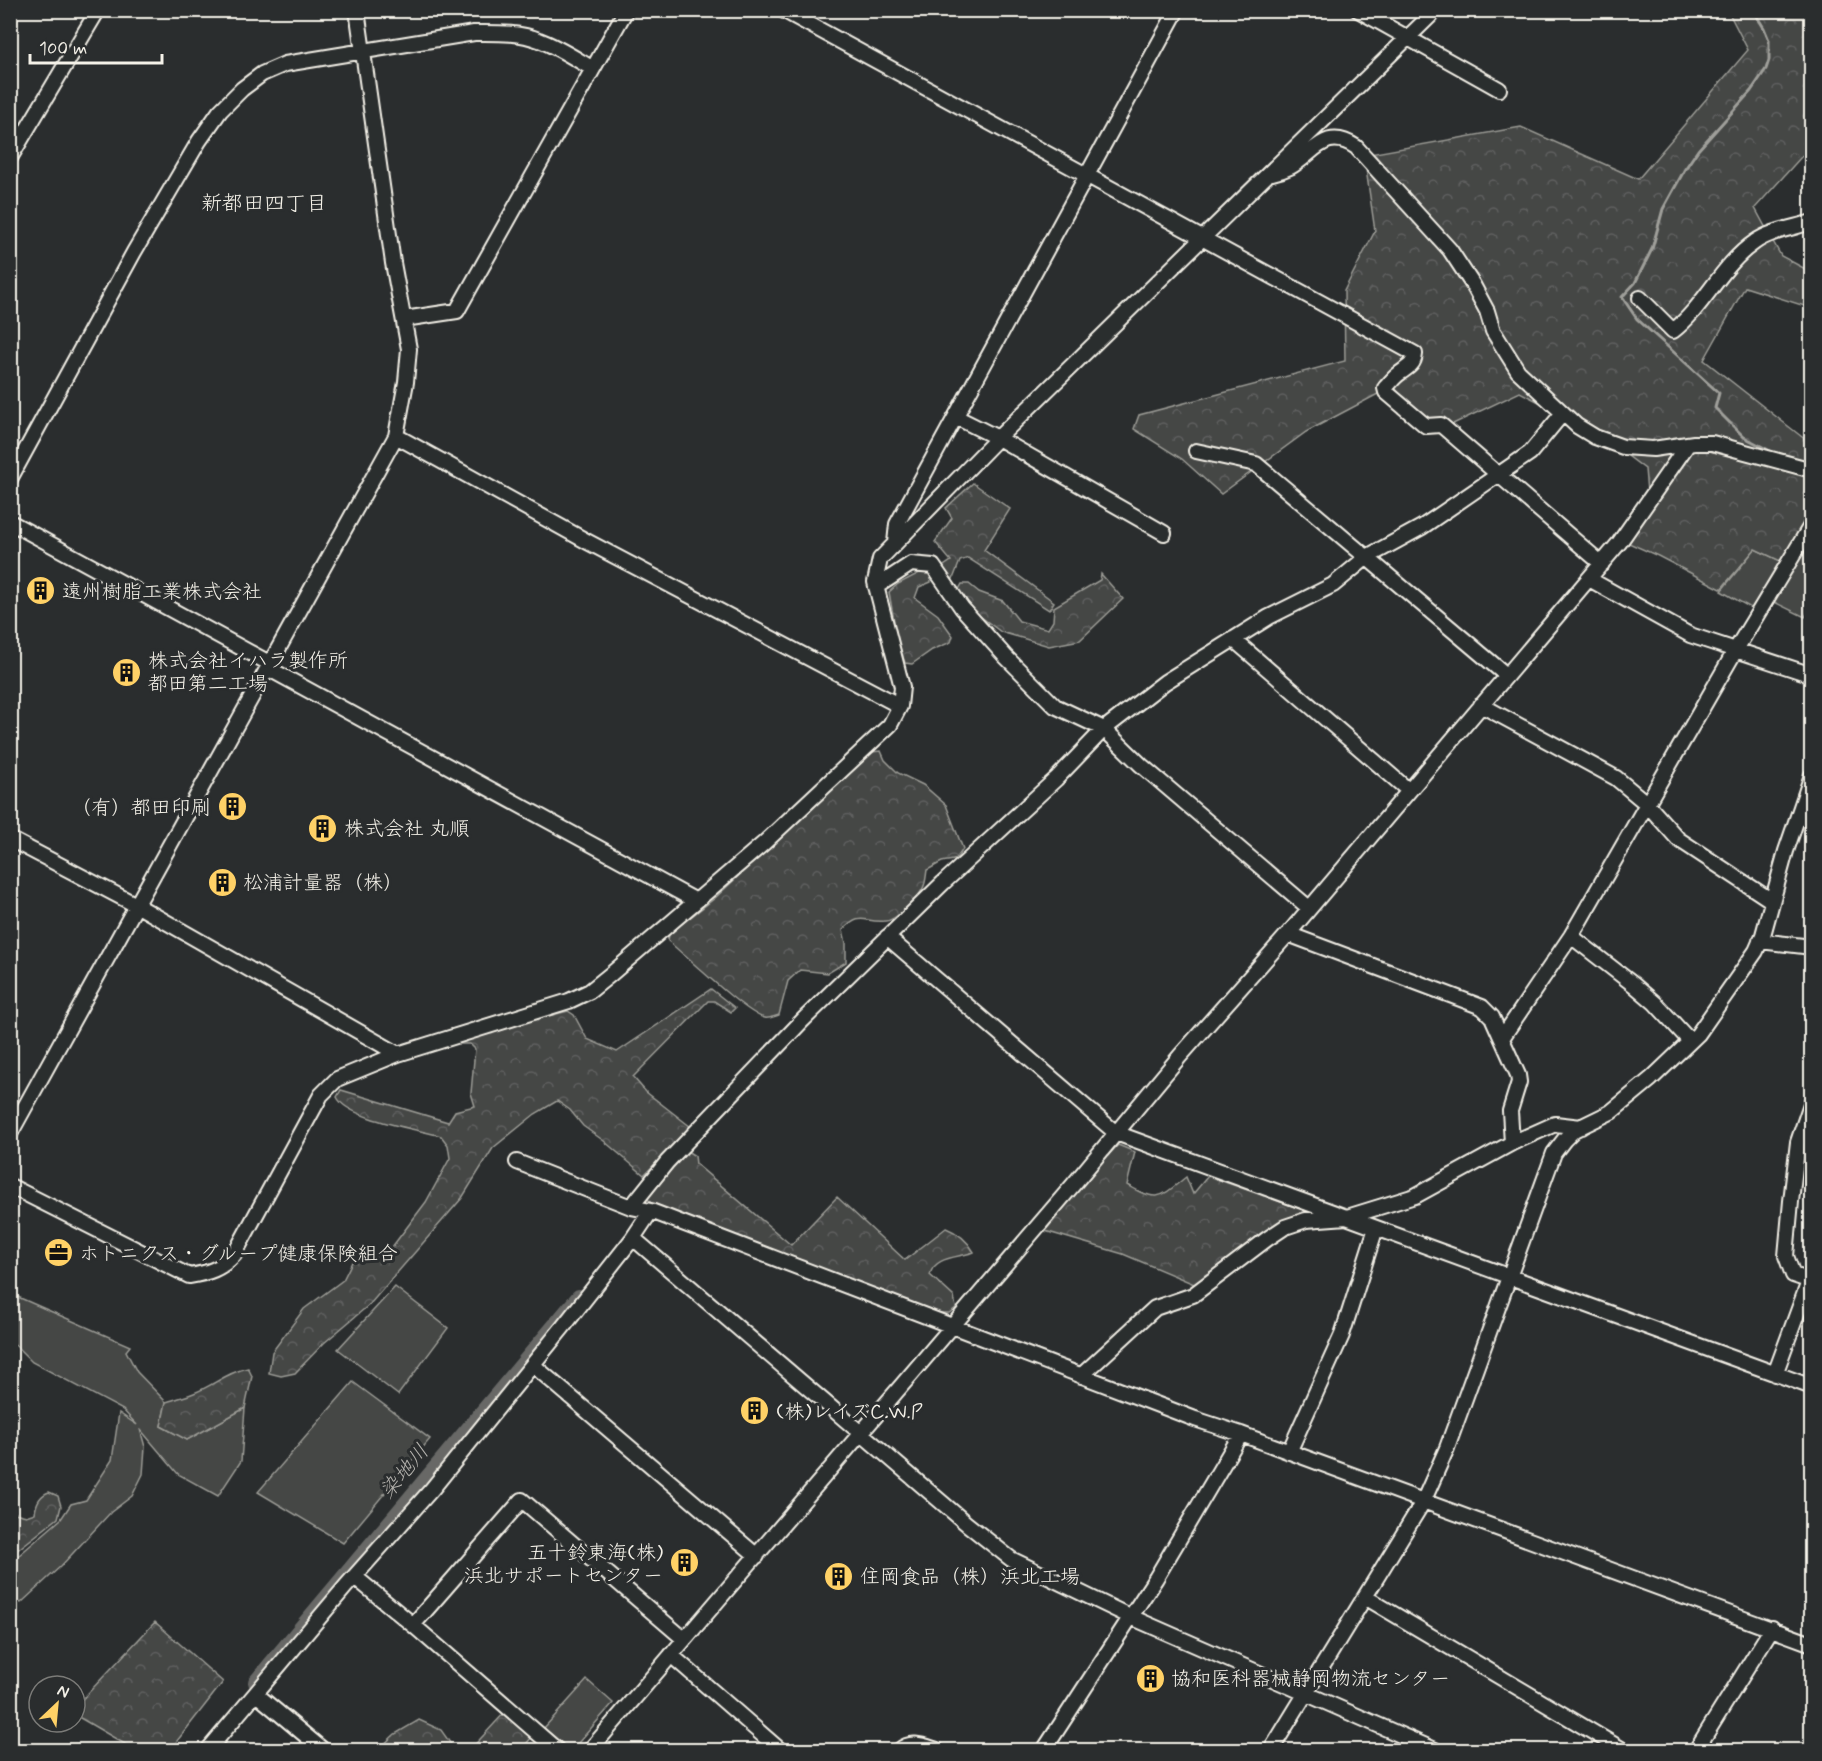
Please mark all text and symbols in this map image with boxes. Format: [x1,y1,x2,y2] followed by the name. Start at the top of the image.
[30,27,162,65] scale bar
[39,37,87,61] text: 100 m
[201,190,327,218] district label: 新都田四丁目
[25,575,57,607] building icon: 遠州樹脂工業株式会社
[62,579,262,606] place label: 遠州樹脂工業株式会社
[148,648,348,698] place label: 株式会社イハラ製作所 都田第二工場
[111,656,143,688] building icon: 株式会社イハラ製作所 都田第二工場
[216,791,248,823] building icon: （有）都田印刷
[71,795,211,822] place label: （有）都田印刷
[307,812,339,844] building icon: 株式会社 丸順
[344,816,469,843] place label: 株式会社 丸順
[206,866,238,898] building icon: 松浦計量器（株）
[243,870,403,897] place label: 松浦計量器（株）
[42,1237,74,1269] office icon: ホトニクス・グループ健康保険組合
[79,1241,397,1268] place label: ホトニクス・グループ健康保険組合
[739,1395,771,1427] building icon: (株)レイズC.W.P
[776,1399,923,1426] place label: (株)レイズC.W.P
[374,1439,436,1505] water label: 染地川
[464,1540,663,1590] place label: 五十鈴東海(株) 浜北サポートセンター
[668,1547,700,1579] building icon: 五十鈴東海(株) 浜北サポートセンター
[823,1560,855,1592] building icon: 住岡食品（株）浜北工場
[860,1564,1080,1591] place label: 住岡食品（株）浜北工場
[1134,1662,1166,1694] building icon: 協和医科器械静岡物流センター
[1171,1666,1450,1693] place label: 協和医科器械静岡物流センター
[27,1674,87,1734] north arrow
[54,1680,72,1704] text: N

